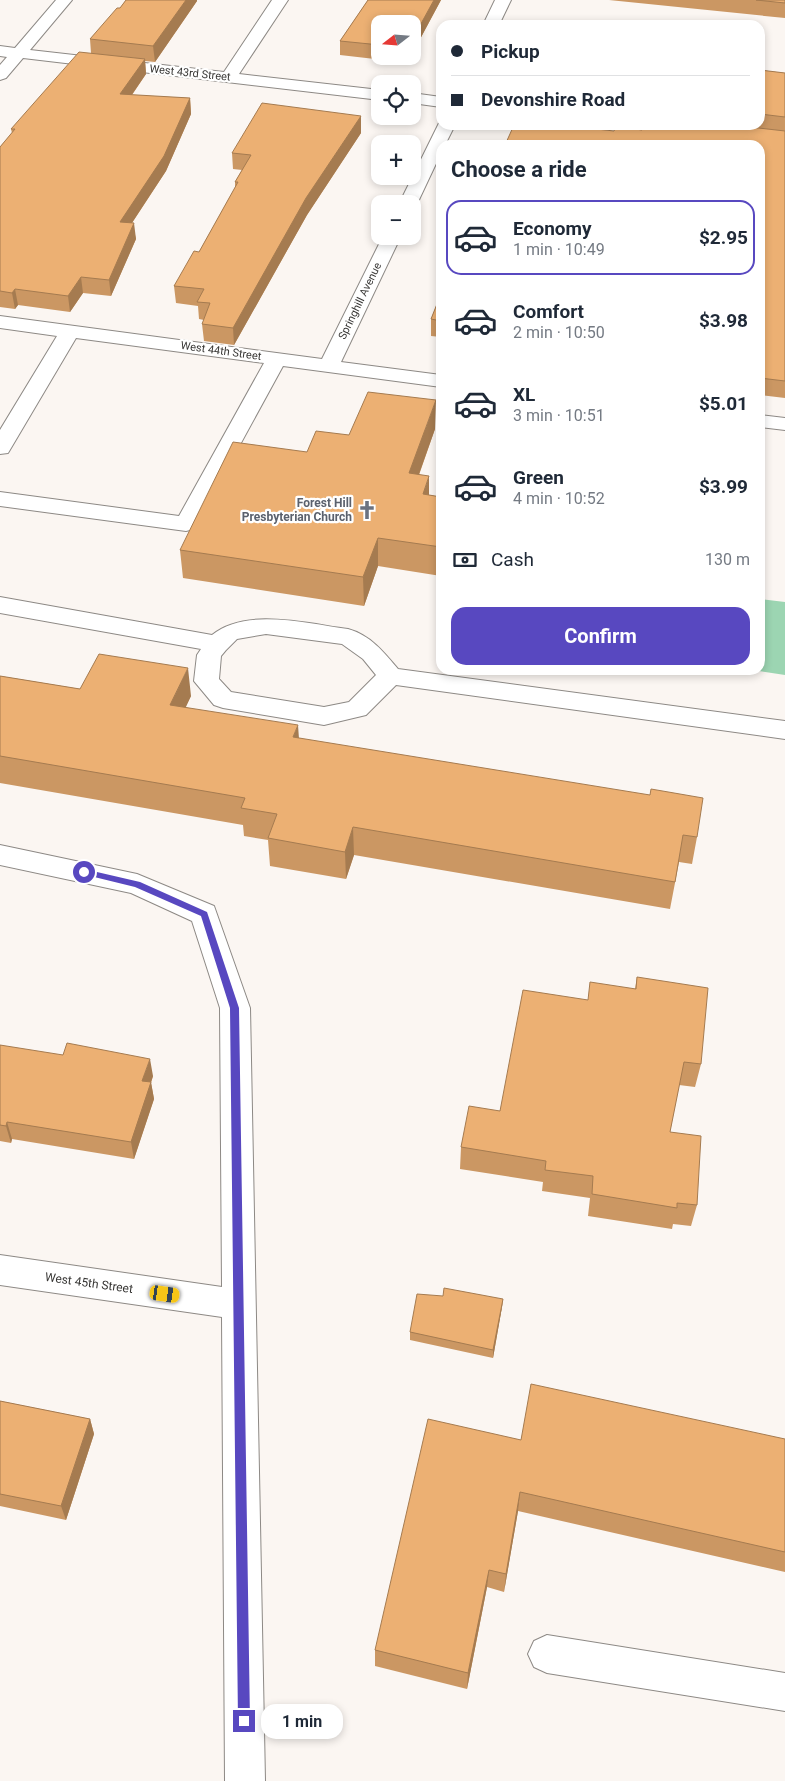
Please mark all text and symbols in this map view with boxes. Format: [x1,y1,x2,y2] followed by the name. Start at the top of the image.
[371,15,421,65] north arrow
[371,15,421,245] map controls
[481,40,540,63] text: Pickup
[149,62,232,84] street label: West 43rd Street
[371,75,421,125] button: locate
[481,88,625,111] text: Devonshire Road
[371,135,421,185] button: +
[451,157,587,182] text: Choose a ride
[371,195,421,245] button: −
[453,215,498,260] icon: car
[513,217,592,240] text: Economy
[699,226,748,249] text: $2.95
[513,240,605,259] text: 1 min · 10:49
[336,260,384,342] street label: Springhill Avenue
[453,298,498,343] icon: car
[513,300,584,323] text: Comfort
[699,309,748,332] text: $3.98
[513,323,605,342] text: 2 min · 10:50
[180,339,263,363] street label: West 44th Street
[453,381,498,426] icon: car
[513,383,535,406] text: XL
[699,392,748,415] text: $5.01
[513,406,605,425] text: 3 min · 10:51
[453,464,498,509] icon: car
[513,466,564,489] text: Green
[699,475,748,498] text: $3.99
[513,489,605,508] text: 4 min · 10:52
[242,496,352,524] place label: Forest Hill Presbyterian Church
[356,499,378,521] church icon: Forest Hill Presbyterian Church
[451,546,479,574] icon: cash
[491,548,534,571] text: Cash
[705,550,750,569] text: 130 m
[451,607,750,665] button: Confirm
[73,861,95,883] route start
[44,1270,134,1296] street label: West 45th Street
[149,1284,180,1304] car
[262,1704,344,1738] callout: 1 min
[233,1710,255,1732] route end
[282,1712,322,1731] text: 1 min

